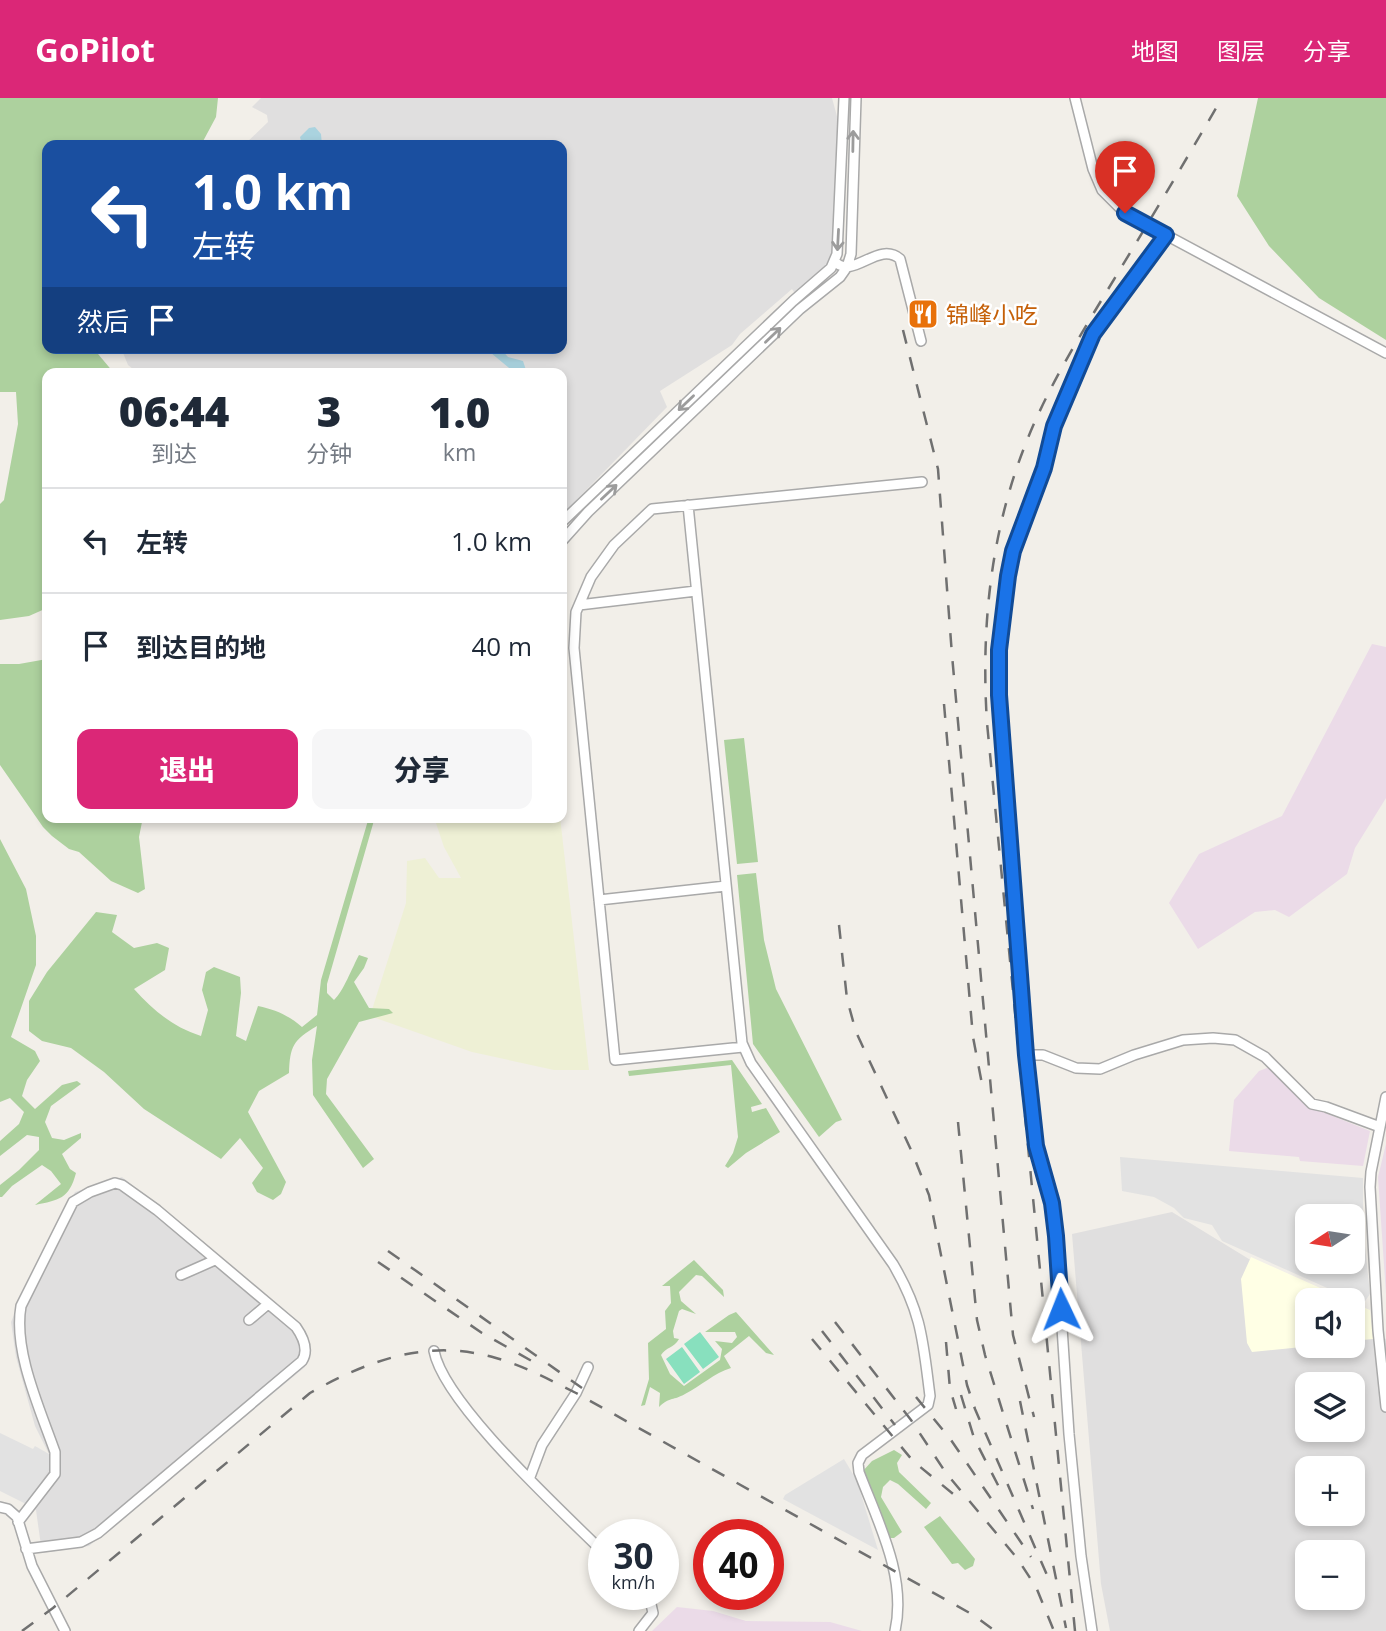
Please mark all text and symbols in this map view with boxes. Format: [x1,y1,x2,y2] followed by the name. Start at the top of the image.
[35,27,155,72] text: GoPilot
[1131,34,1179,67] text: 地图
[1217,34,1265,67] text: 图层
[1303,34,1351,67] text: 分享
[847,129,860,152] one-way arrow
[1095,141,1155,213] pin
[1106,152,1144,190] icon: arrive
[192,158,353,224] text: 1.0 km
[77,168,168,259] icon: left
[192,224,256,267] text: 左转
[831,228,844,251] one-way arrow
[906,297,940,331] restaurant icon: 锦峰小吃
[946,298,1038,330] place label: 锦峰小吃
[143,301,181,339] icon: arrive
[77,303,129,339] text: 然后
[765,326,782,343] one-way arrow
[119,382,229,439] text: 06:44
[317,382,341,439] text: 3
[429,383,490,440] text: 1.0
[678,394,695,411] one-way arrow
[443,436,476,468] text: km
[151,437,197,469] text: 到达
[306,437,352,469] text: 分钟
[600,483,617,500] one-way arrow
[77,522,115,560] icon: left
[451,523,532,559] text: 1.0 km
[136,524,188,560] text: 左转
[77,627,115,665] icon: arrive
[471,628,532,664] text: 40 m
[136,629,266,665] text: 到达目的地
[77,729,298,809] button: 退出
[312,729,532,809] button: 分享
[1295,1204,1365,1274] north arrow
[1295,1204,1365,1610] map controls
[1024,1272,1098,1346] position arrow
[1295,1288,1365,1358] button: sound
[1295,1372,1365,1442] button: layers
[1295,1456,1365,1526] button: +
[693,1519,784,1610] speed limit sign: 40
[613,1532,654,1579] text: 30
[1295,1540,1365,1610] button: −
[612,1570,655,1594] text: km/h

